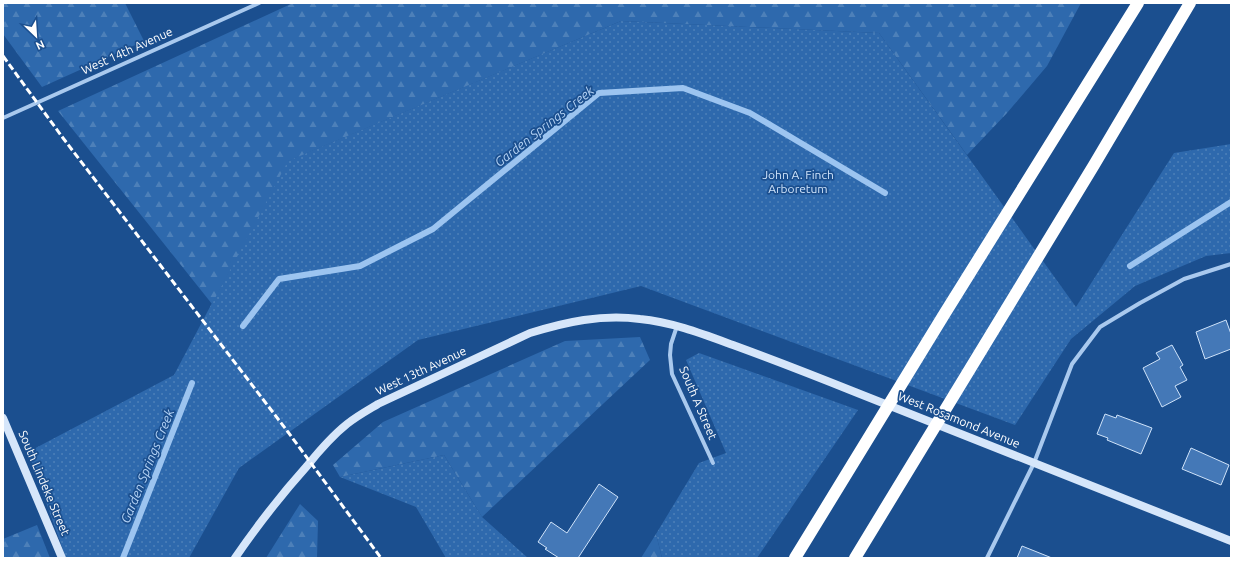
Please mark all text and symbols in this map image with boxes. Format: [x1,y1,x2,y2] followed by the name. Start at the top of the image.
[16,16,56,56] north arrow
[79,25,174,77] street label: West 14th Avenue
[34,38,46,52] text: N
[492,83,597,169] water label: Garden Springs Creek
[762,168,834,195] park label: John A. Finch Arboretum
[373,344,468,397] street label: West 13th Avenue
[677,364,720,442] street label: South A Street
[896,389,1022,450] street label: West Rosamond Avenue
[118,407,176,525] water label: Garden Springs Creek
[16,428,73,537] street label: South Lindeke Street

